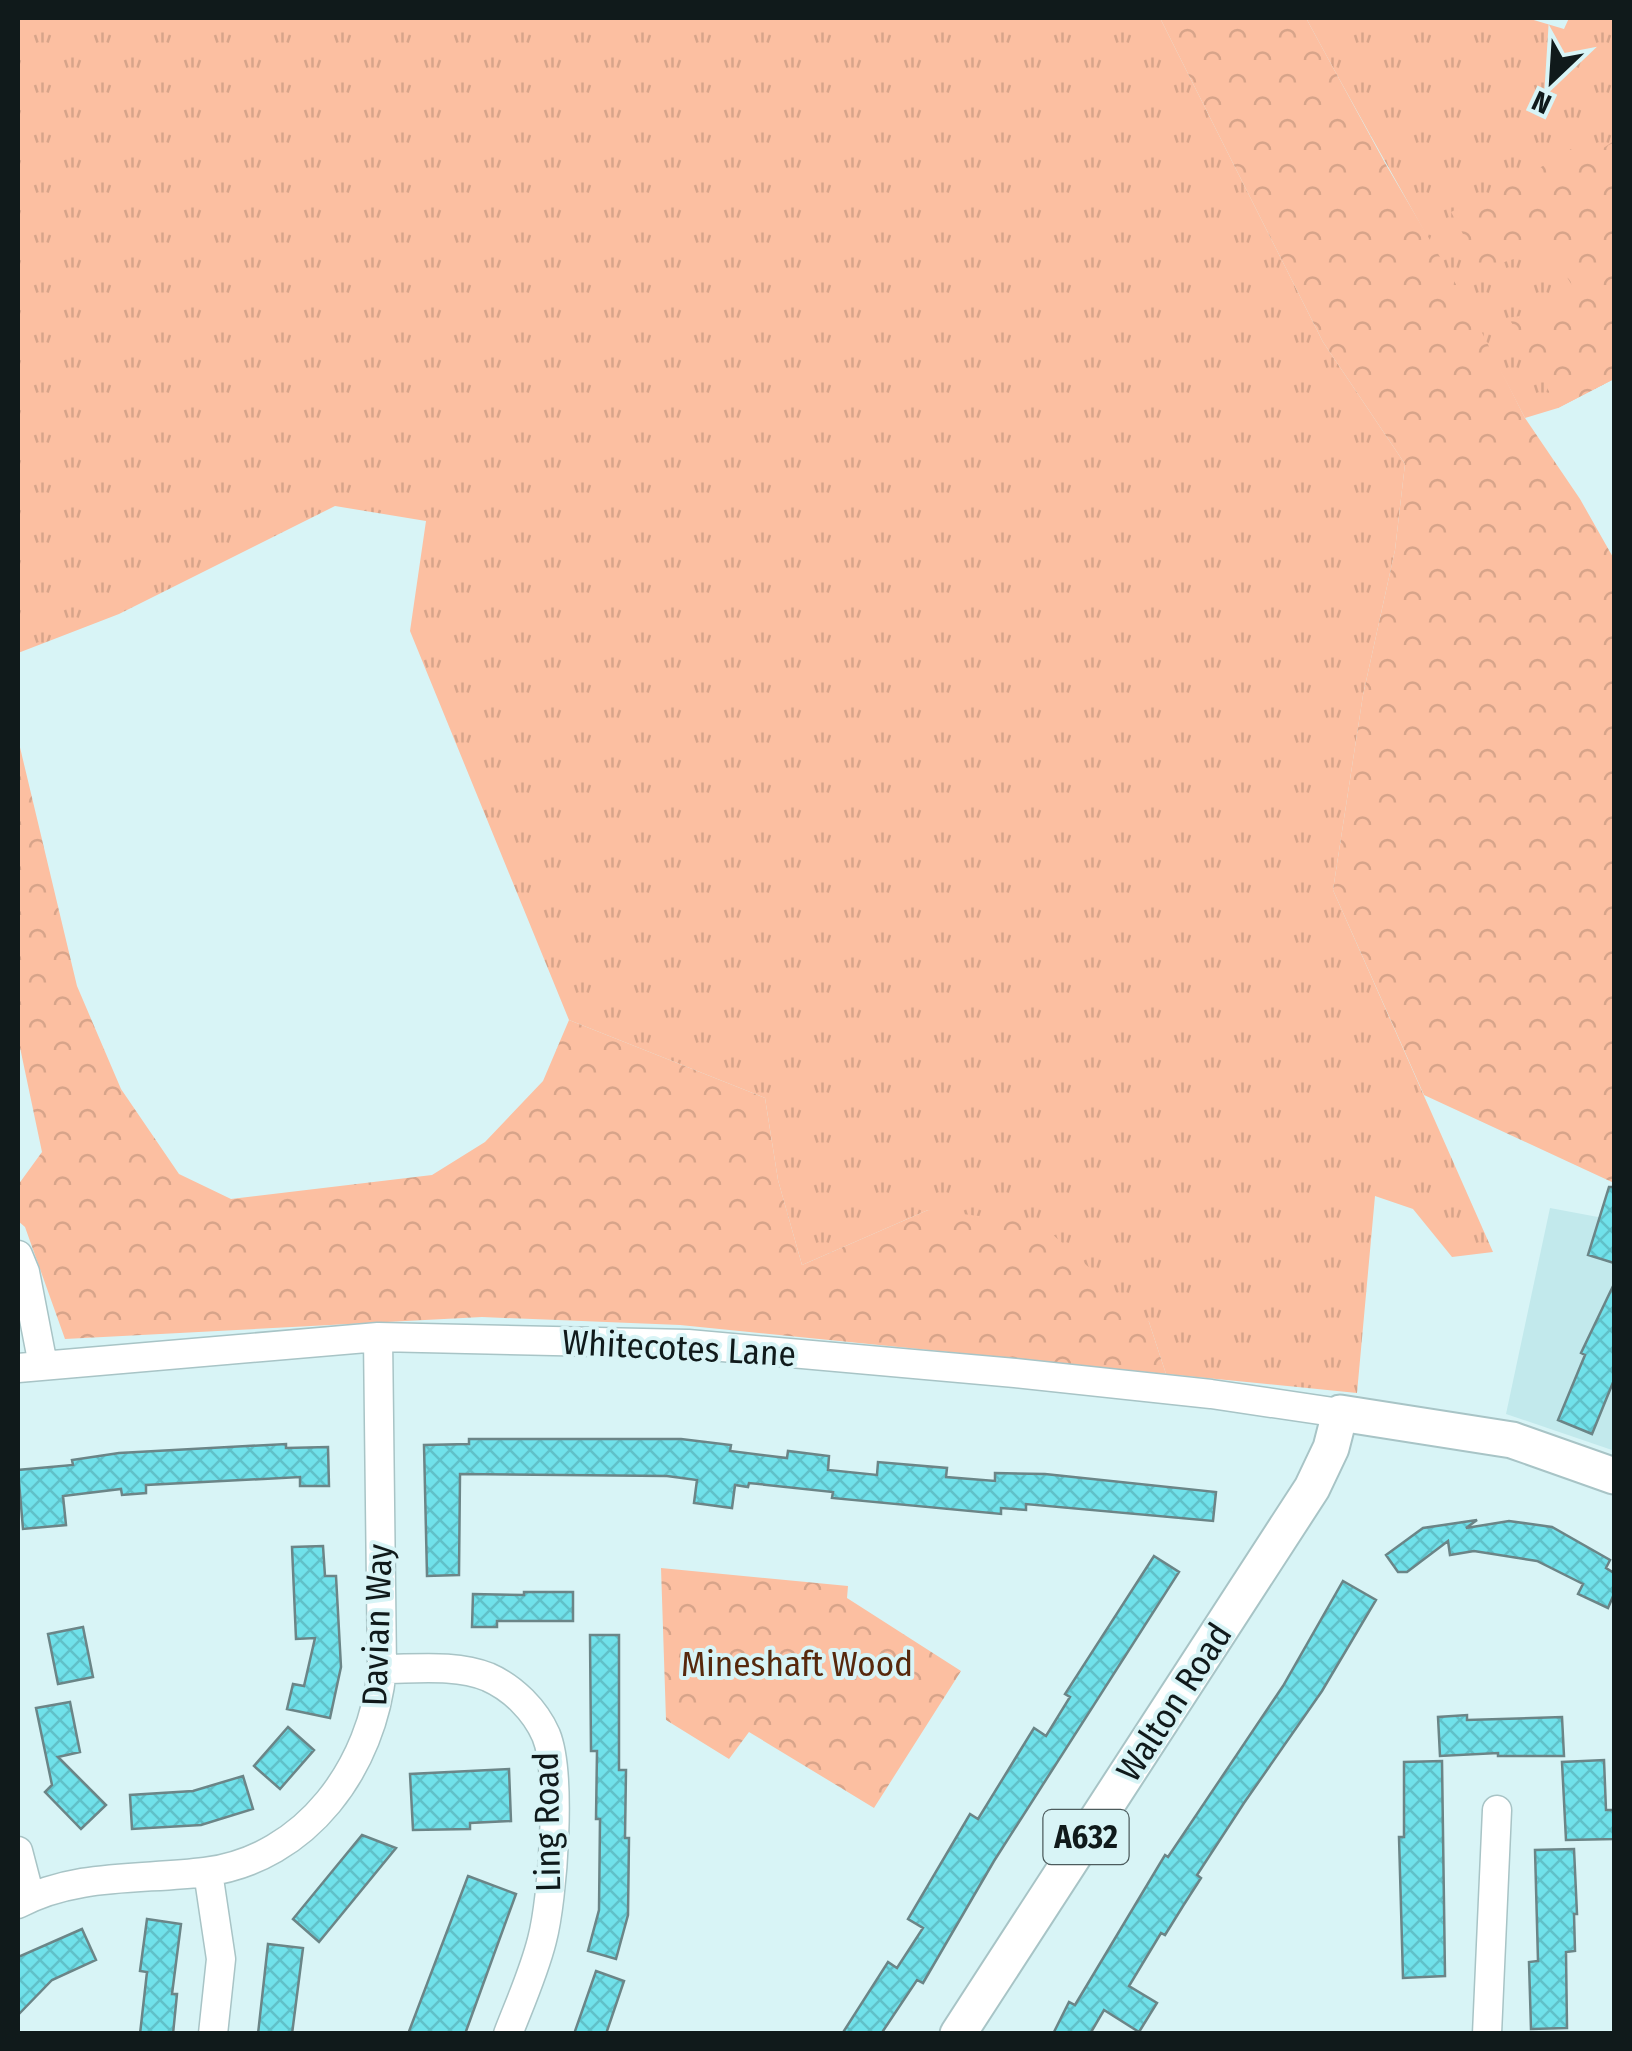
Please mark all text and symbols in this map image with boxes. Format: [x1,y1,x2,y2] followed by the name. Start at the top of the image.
[1502,30,1602,130] north arrow
[1527,84,1556,121] text: N
[561,1321,797,1375] street label: Whitecotes Lane
[353,1543,401,1707] street label: Davian Way
[1107,1615,1241,1789] street label: Walton Road
[681,1643,913,1685] park label: Mineshaft Wood
[525,1752,569,1892] street label: Ling Road
[1044,1810,1128,1864] road number: A632

